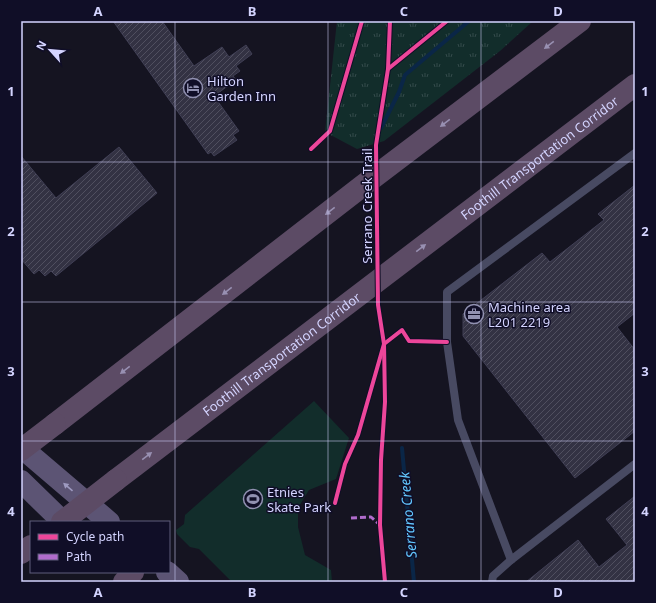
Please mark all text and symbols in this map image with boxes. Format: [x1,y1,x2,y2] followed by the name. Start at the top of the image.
[94,2,103,20] text: A
[248,2,256,20] text: B
[400,2,408,20] text: C
[553,2,563,20] text: D
[30,30,70,70] north arrow
[32,38,49,53] text: N
[543,40,554,49] one-way arrow
[207,72,276,105] place label: Hilton Garden Inn
[182,77,204,99] hotel icon: Hilton Garden Inn
[7,82,15,100] text: 1
[641,82,649,100] text: 1
[457,92,622,224] street label: Foothill Transportation Corridor
[440,119,450,127] one-way arrow
[358,148,376,264] street label: Serrano Creek Trail
[325,207,335,215] one-way arrow
[7,222,15,240] text: 2
[641,222,649,240] text: 2
[415,244,426,253] one-way arrow
[222,286,233,295] one-way arrow
[199,288,365,420] street label: Foothill Transportation Corridor
[488,298,571,331] place label: Machine area L201 2219
[463,303,485,325] office icon: Machine area L201 2219
[7,362,15,380] text: 3
[641,362,649,380] text: 3
[119,366,130,375] one-way arrow
[142,452,153,461] one-way arrow
[394,470,421,559] water label: Serrano Creek
[63,483,74,492] one-way arrow
[267,483,331,516] place label: Etnies Skate Park
[242,488,264,510] sports icon: Etnies Skate Park
[7,502,15,520] text: 4
[641,502,649,520] text: 4
[30,521,170,573] legend
[66,528,124,545] text: Cycle path
[66,548,92,565] text: Path
[94,583,103,601] text: A
[248,583,256,601] text: B
[400,583,408,601] text: C
[553,583,563,601] text: D

